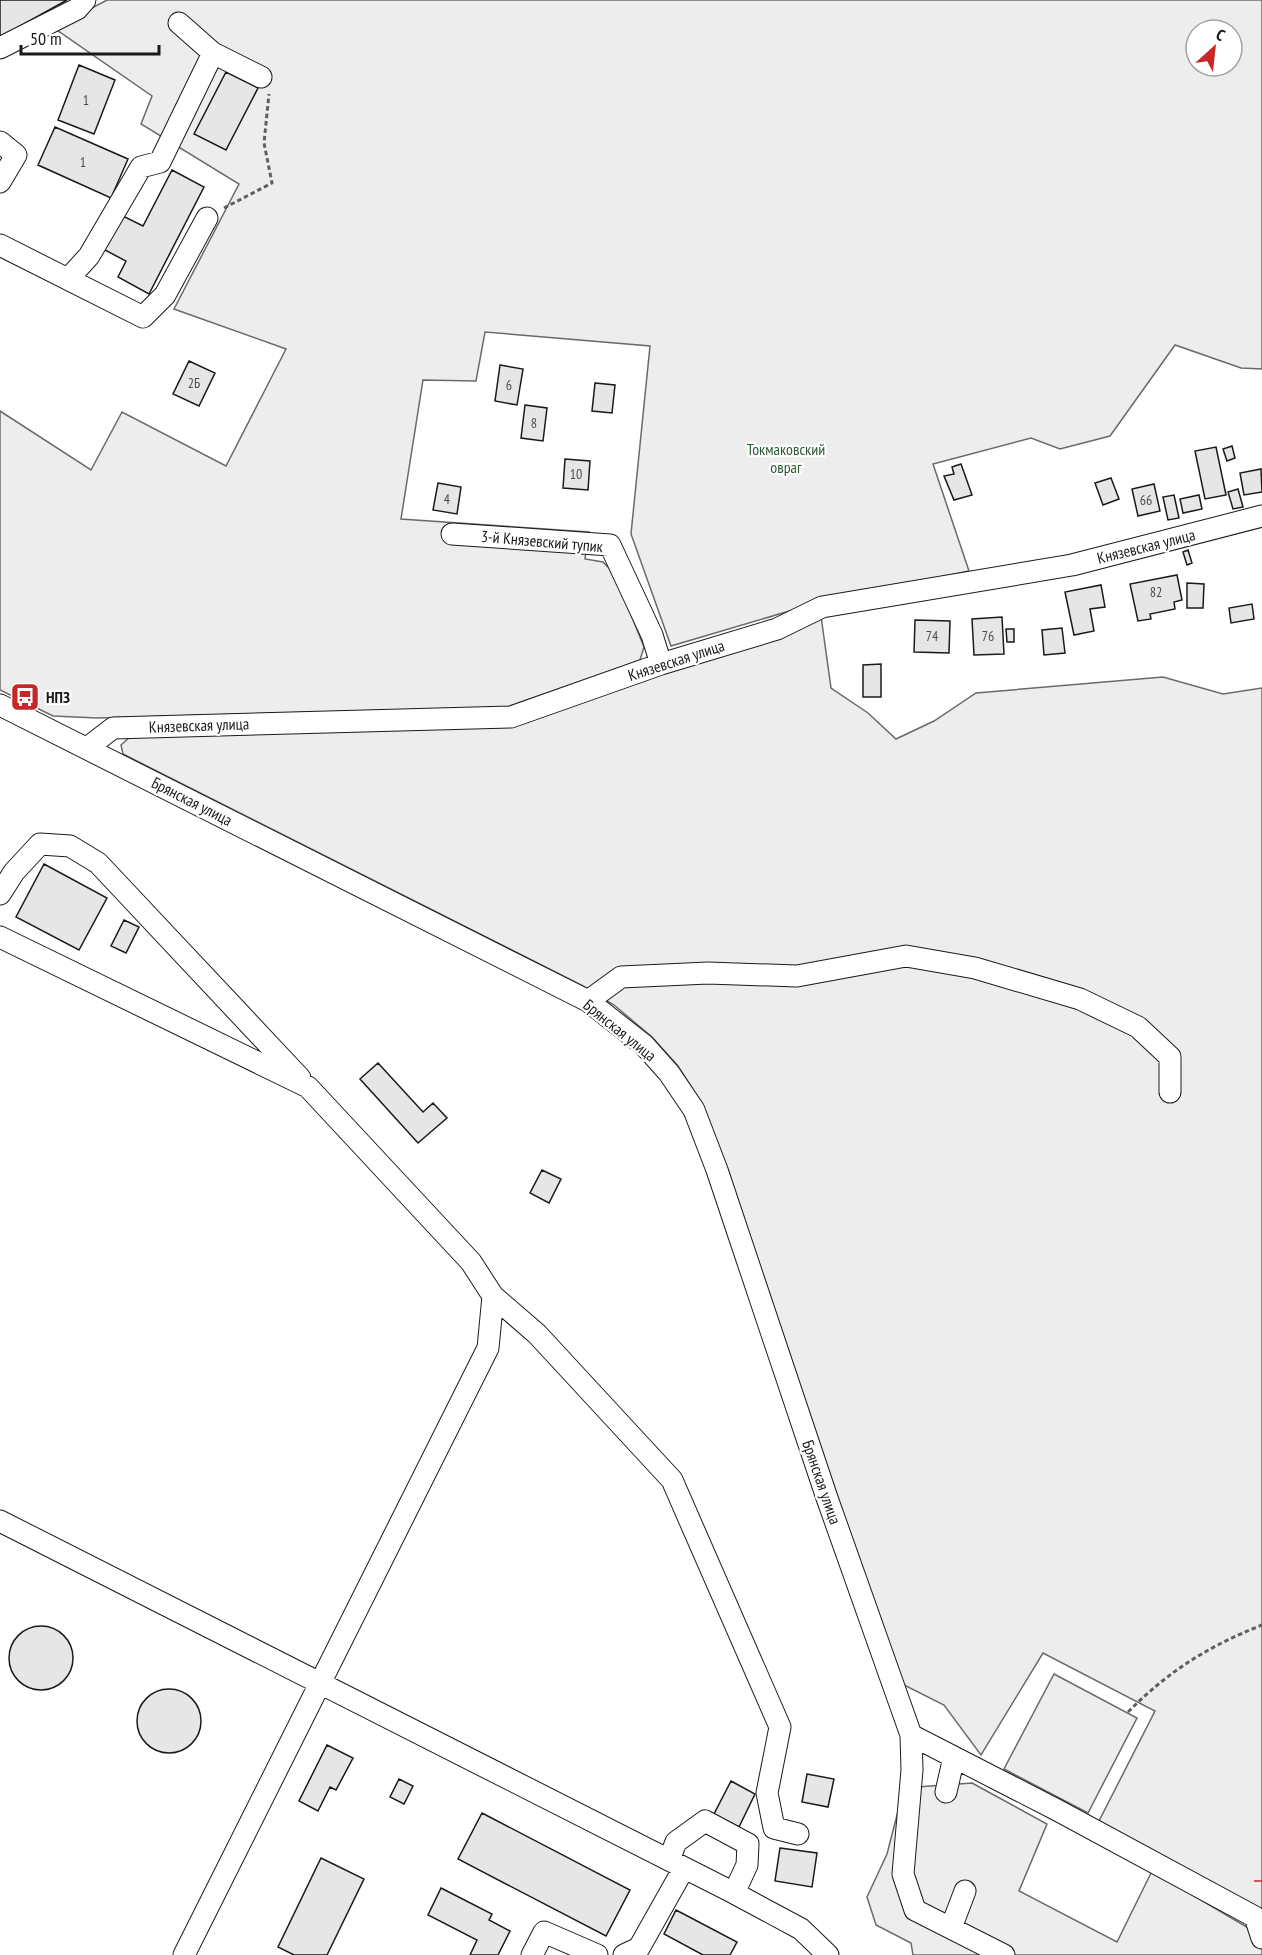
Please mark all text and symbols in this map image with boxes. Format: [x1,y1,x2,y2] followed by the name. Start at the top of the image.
[21,18,159,56] scale bar
[1184,18,1244,78] north arrow
[1213,24,1229,46] text: С
[30,27,62,50] text: 50 m
[83,91,89,109] house number: 1
[80,153,86,171] house number: 1
[188,374,200,392] house number: 2Б
[506,376,512,394] house number: 6
[531,414,537,432] house number: 8
[747,439,825,477] park label: Токмаковский овраг
[570,465,582,483] house number: 10
[444,490,451,508] house number: 4
[1140,491,1152,509] house number: 66
[1095,524,1197,568] street label: Князевская улица
[480,526,605,556] street label: 3-й Князевский тупик
[1150,583,1162,601] house number: 82
[926,627,939,645] house number: 74
[982,627,994,645] house number: 76
[625,635,727,685] street label: Князевская улица
[9,681,41,713] bus stop icon: НПЗ
[46,687,70,707] place label: НПЗ
[149,713,249,737] street label: Князевская улица
[148,772,236,830] street label: Брянская улица
[580,995,660,1065] street label: Брянская улица
[798,1437,846,1527] street label: Брянская улица

